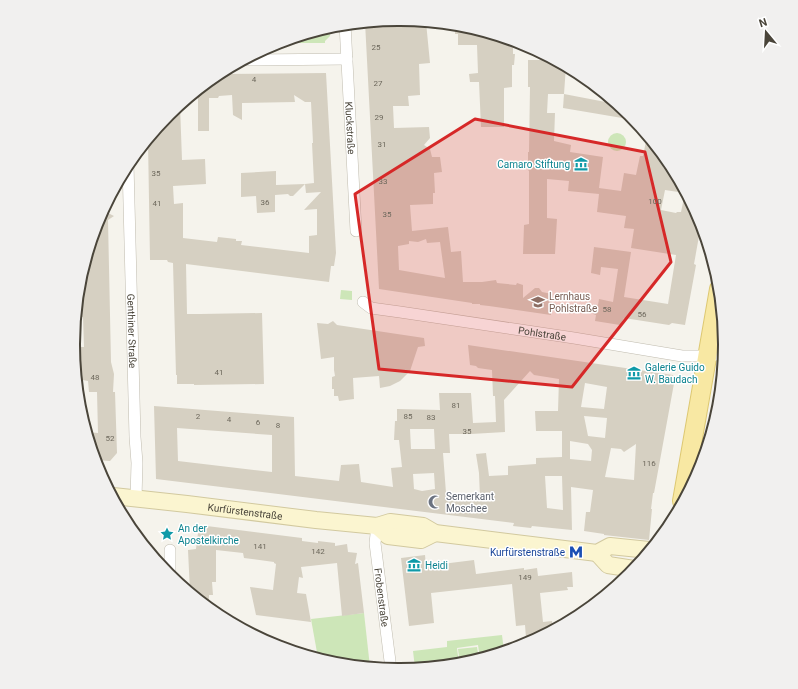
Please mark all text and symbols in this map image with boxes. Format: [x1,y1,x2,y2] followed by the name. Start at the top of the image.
[746,12,786,52] north arrow
[757,16,769,30] text: N
[372,43,381,52] house number: 25
[252,75,257,84] house number: 4
[374,79,383,88] house number: 27
[344,101,357,155] street label: Kluckstraße
[375,113,384,122] house number: 29
[378,140,387,149] house number: 31
[573,156,589,172] museum icon: Camaro Stiftung
[497,159,570,170] place label: Camaro Stiftung
[152,169,161,178] house number: 35
[379,177,388,186] house number: 33
[648,197,662,206] house number: 100
[261,198,270,207] house number: 36
[153,199,162,208] house number: 41
[383,210,392,219] house number: 35
[549,291,597,314] place label: Lernhaus Pohlstraße
[126,293,139,368] street label: Genthiner Straße
[530,294,546,310] school or university icon: Lernhaus Pohlstraße
[603,305,612,314] house number: 58
[638,310,647,319] house number: 56
[517,324,567,342] street label: Pohlstraße
[645,362,705,385] place label: Galerie Guido W. Baudach
[626,365,642,381] museum icon: Galerie Guido W. Baudach
[215,368,224,377] house number: 41
[91,373,100,382] house number: 48
[452,401,461,410] house number: 81
[196,412,201,421] house number: 2
[404,412,413,421] house number: 85
[427,413,436,422] house number: 83
[227,415,232,424] house number: 4
[256,418,261,427] house number: 6
[276,421,281,430] house number: 8
[463,427,472,436] house number: 35
[106,434,115,443] house number: 52
[642,459,656,468] house number: 116
[446,491,494,514] place label: Semerkant Moschee
[427,494,443,510] mosque icon: Semerkant Moschee
[207,501,283,521] street label: Kurfürstenstraße
[178,523,239,546] place label: An der Apostelkirche
[159,526,175,542] place icon: An der Apostelkirche
[253,542,267,551] house number: 141
[568,544,584,560] metro station icon: Kurfürstenstraße
[311,547,325,556] house number: 142
[490,547,565,558] place label: Kurfürstenstraße
[406,557,422,573] museum icon: Heidi
[425,560,448,571] place label: Heidi
[373,567,391,628] street label: Frobenstraße
[518,573,532,582] house number: 149

